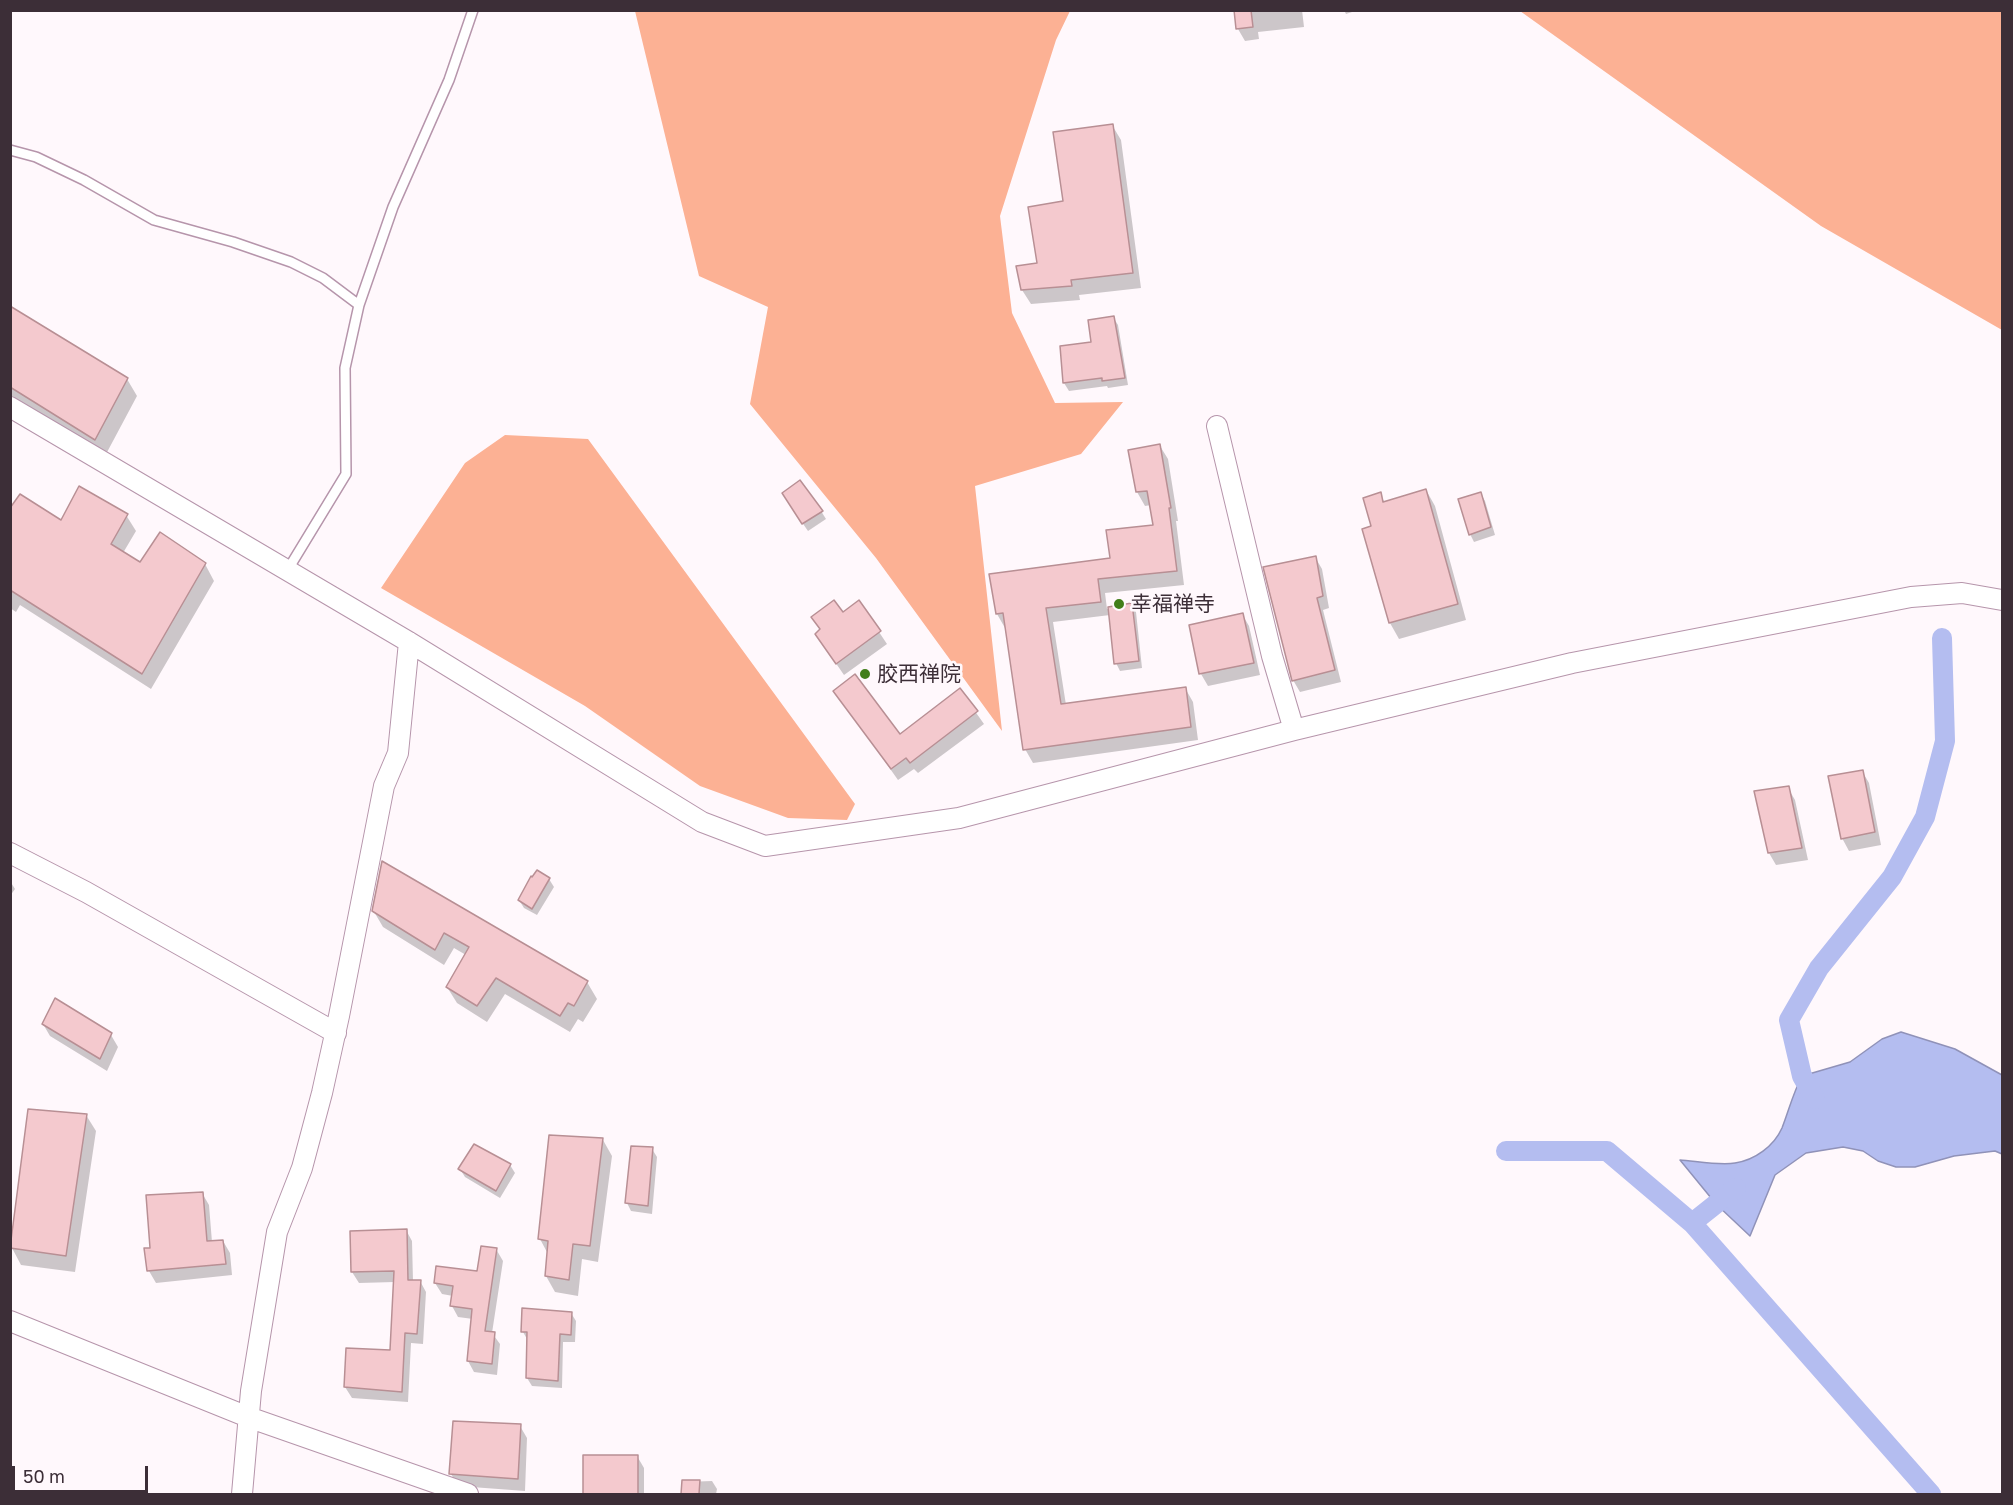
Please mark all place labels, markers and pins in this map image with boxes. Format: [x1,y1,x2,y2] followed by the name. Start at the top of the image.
[1131,591,1215,617] place label: 幸福禅寺
[1112,597,1126,611] marker: 幸福禅寺
[877,661,961,687] place label: 胶西禅院
[858,667,872,681] marker: 胶西禅院

